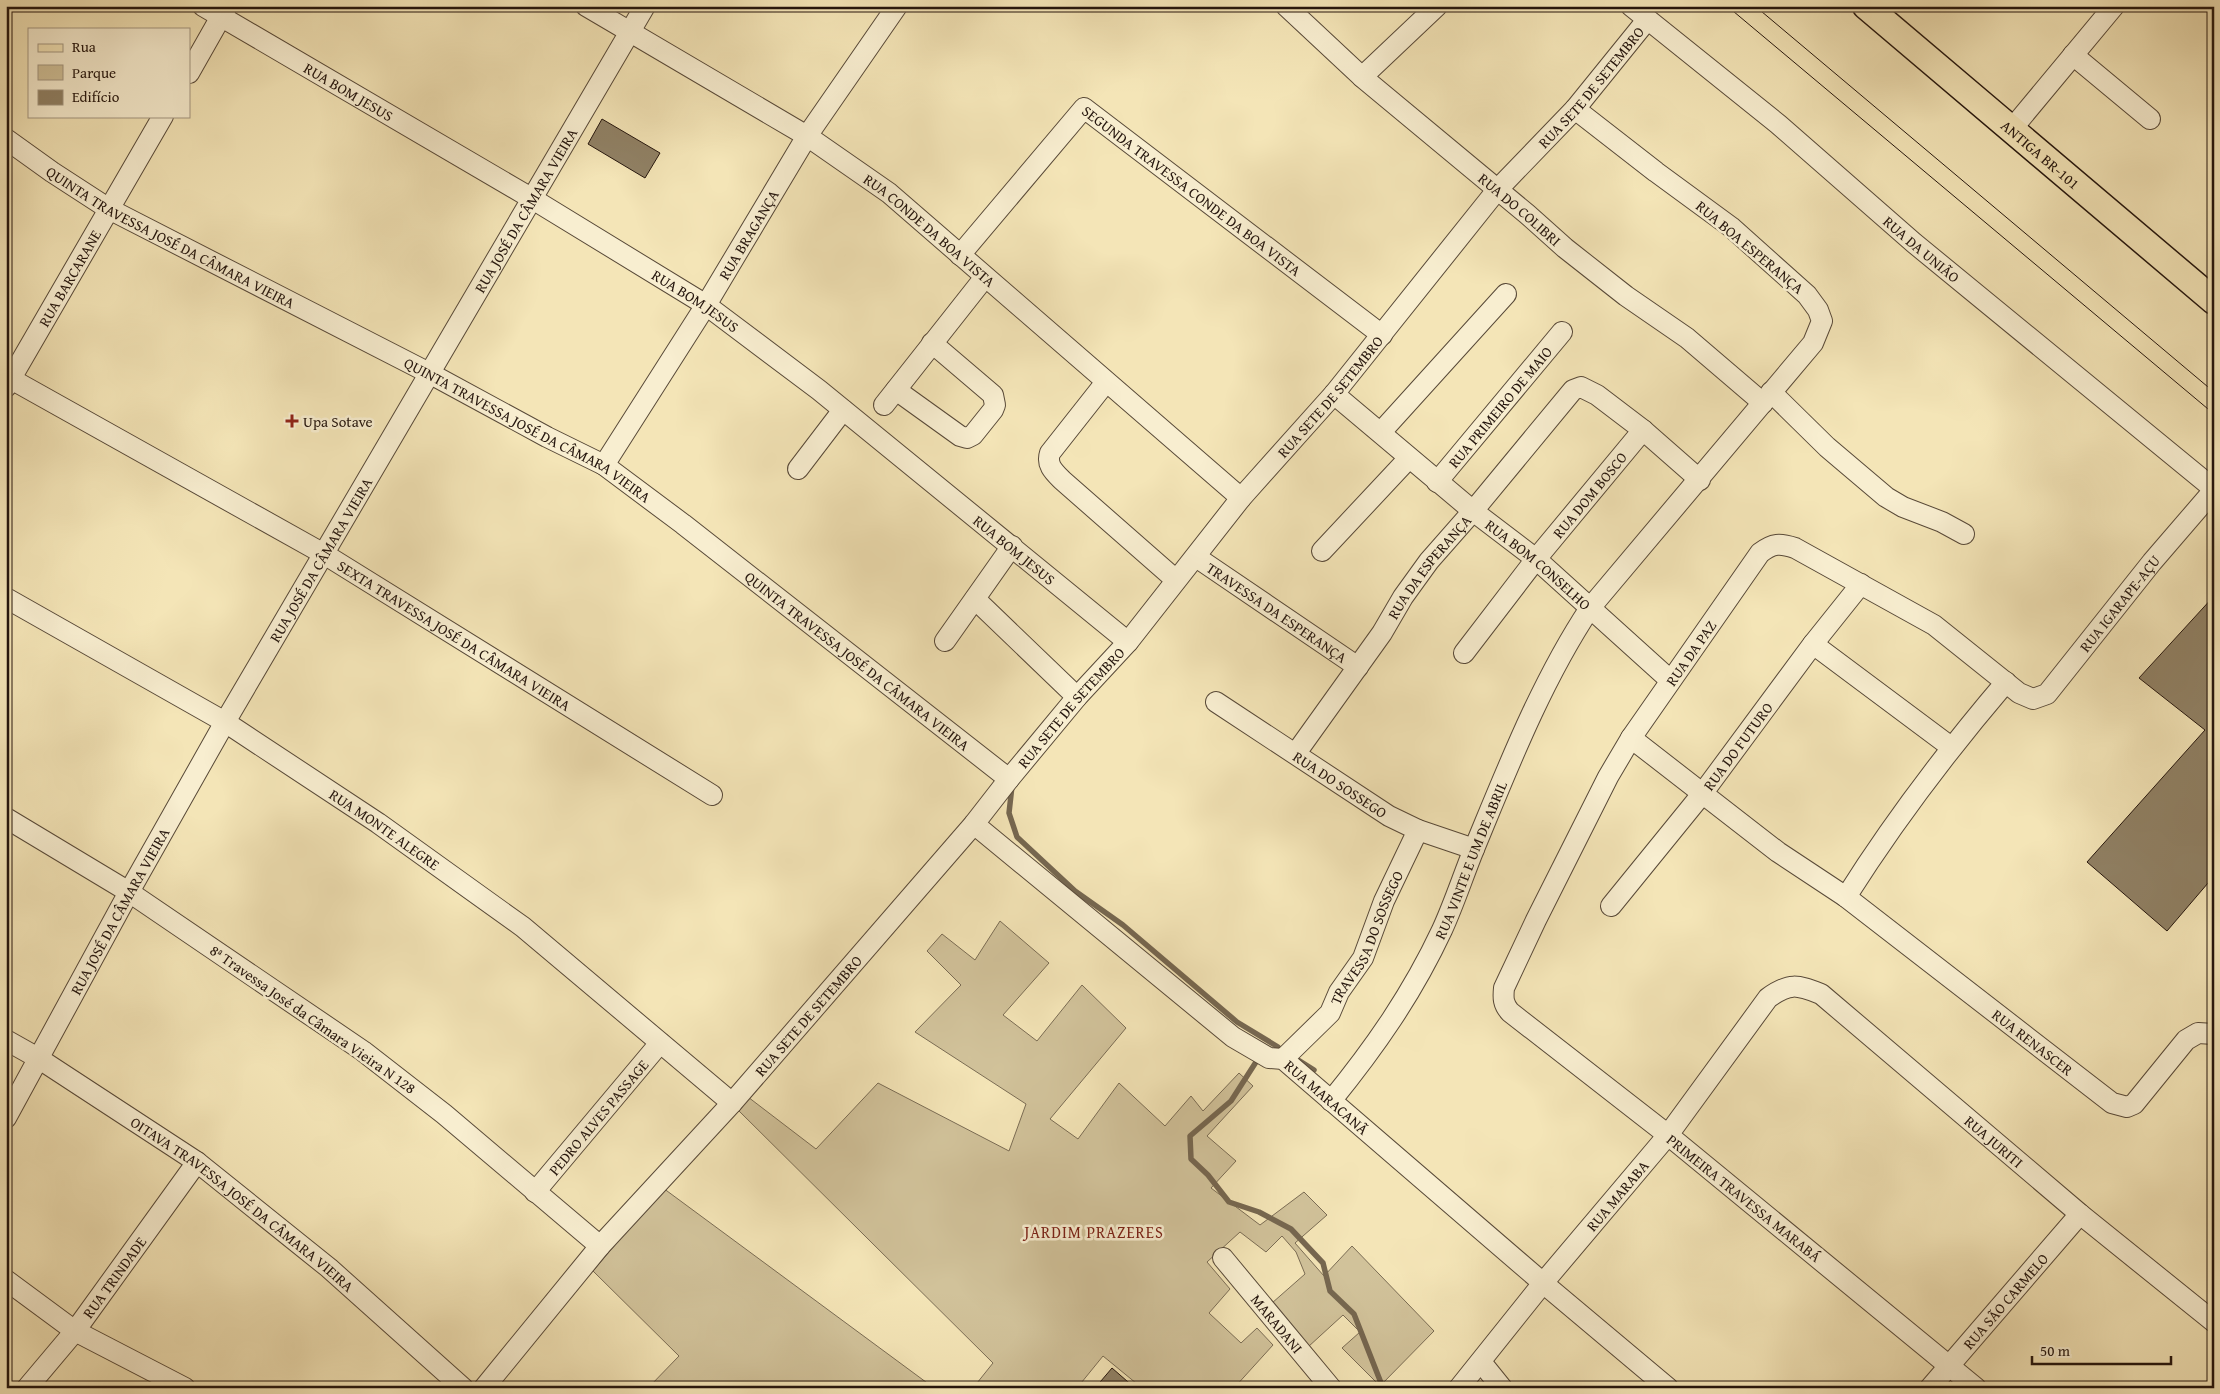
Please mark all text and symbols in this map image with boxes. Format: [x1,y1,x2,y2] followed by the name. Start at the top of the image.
[1533,22,1649,152] street label: RUA SETE DE SETEMBRO
[28,28,190,118] legend
[72,36,96,57] text: Rua
[300,57,397,126] street label: RUA BOM JESUS
[72,62,116,83] text: Parque
[72,86,120,107] text: Edifício
[1078,100,1306,280] street label: SEGUNDA TRAVESSA CONDE DA BOA VISTA
[1997,115,2085,194] street label: ANTIGA BR-101
[469,124,582,296] street label: RUA JOSÉ DA CÂMARA VIEIRA
[42,161,299,313] street label: QUINTA TRAVESSA JOSÉ DA CÂMARA VIEIRA
[860,168,1000,291] street label: RUA CONDE DA BOA VISTA
[1474,168,1566,250] street label: RUA DO COLIBRI
[713,186,783,283] street label: RUA BRAGANÇA
[1691,196,1809,298] street label: RUA BOA ESPERANÇA
[1879,211,1965,287] street label: RUA DA UNIÃO
[33,225,106,330] street label: RUA BARCARANE
[648,264,743,337] street label: RUA BOM JESUS
[1272,331,1388,462] street label: RUA SETE DE SETEMBRO
[1443,341,1557,472] street label: RUA PRIMEIRO DE MAIO
[401,352,655,507] street label: QUINTA TRAVESSA JOSÉ DA CÂMARA VIEIRA
[303,411,373,432] place label: Upa Sotave
[285,414,299,428] marker: Upa Sotave
[1547,447,1631,542] street label: RUA DOM BOSCO
[264,473,377,646] street label: RUA JOSÉ DA CÂMARA VIEIRA
[969,510,1060,589] street label: RUA BOM JESUS
[1382,510,1476,623] street label: RUA DA ESPERANÇA
[1481,514,1596,614] street label: RUA BOM CONSELHO
[2074,550,2164,656] street label: RUA IGARAPE-AÇU
[334,555,575,715] street label: SEXTA TRAVESSA JOSÉ DA CÂMARA VIEIRA
[1202,557,1352,667] street label: TRAVESSA DA ESPERANÇA
[741,566,974,755] street label: QUINTA TRAVESSA JOSÉ DA CÂMARA VIEIRA
[1660,616,1721,690] street label: RUA DA PAZ
[1012,642,1129,772] street label: RUA SETE DE SETEMBRO
[1698,698,1777,794] street label: RUA DO FUTURO
[1289,745,1391,823] street label: RUA DO SOSSEGO
[1429,777,1512,942] street label: RUA VINTE E UM DE ABRIL
[326,783,445,875] street label: RUA MONTE ALEGRE
[65,824,174,998] street label: RUA JOSÉ DA CÂMARA VIEIRA
[1324,867,1408,1008] street label: TRAVESSA DO SOSSEGO
[206,940,420,1098] street label: 8ª Travessa José da Câmara Vieira N 128
[750,950,866,1080] street label: RUA SETE DE SETEMBRO
[1988,1004,2078,1080] street label: RUA RENASCER
[543,1054,653,1179] street label: PEDRO ALVES PASSAGE
[1280,1055,1374,1139] street label: RUA MARACANÃ
[1960,1110,2028,1172] street label: RUA JURITI
[127,1111,359,1296] street label: OITAVA TRAVESSA JOSÉ DA CÂMARA VIEIRA
[1662,1129,1826,1267] street label: PRIMEIRA TRAVESSA MARABÁ
[1581,1155,1653,1236] street label: RUA MARABA
[1022,1220,1164,1244] district label: JARDIM PRAZERES
[77,1232,151,1322] street label: RUA TRINDADE
[1958,1248,2053,1354] street label: RUA SÃO CARMELO
[1246,1289,1308,1358] street label: MARADANI
[2032,1334,2171,1366] scale bar
[2040,1340,2071,1361] text: 50 m

